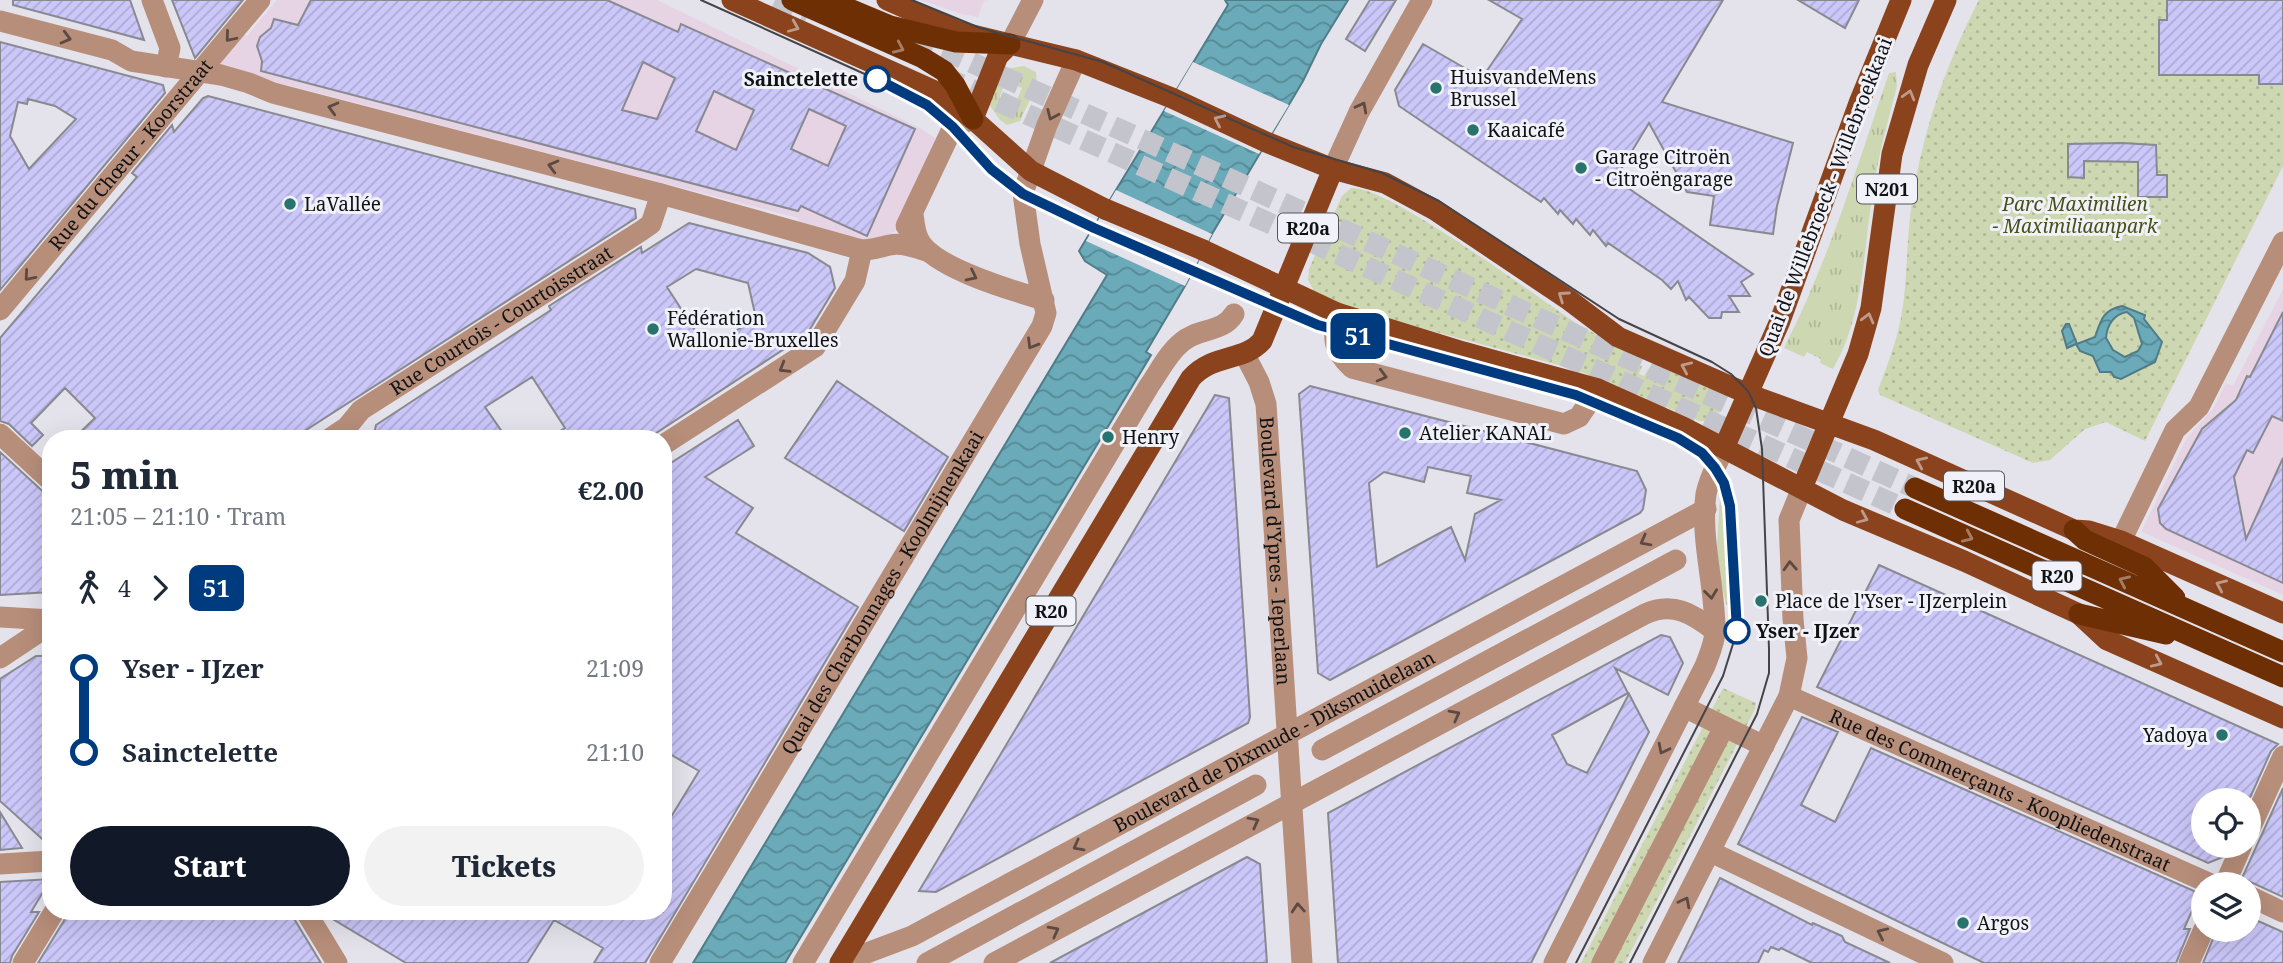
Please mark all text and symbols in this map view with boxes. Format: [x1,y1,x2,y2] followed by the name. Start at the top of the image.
[787,19,800,33] one-way arrow
[60,30,72,44] one-way arrow
[225,30,238,42] one-way arrow
[1752,34,1898,360] street label: Quai de Willebroeck - Willebroekkaai
[891,40,904,54] one-way arrow
[43,53,218,256] street label: Rue du Chœur - Koorstraat
[1450,64,1596,112] place label: HuisvandeMens Brussel
[744,66,858,92] place label: Sainctelette
[864,66,890,92] marker: Sainctelette
[1428,80,1444,96] marker: HuisvandeMens Brussel
[1901,89,1916,101] one-way arrow
[327,102,339,117] one-way arrow
[1353,102,1367,115] one-way arrow
[1046,108,1060,120] one-way arrow
[1214,114,1226,128] one-way arrow
[1487,117,1565,143] place label: Kaaicafé
[1465,122,1481,138] marker: Kaaicafé
[1595,144,1733,192] place label: Garage Citroën - Citroëngarage
[547,160,559,174] one-way arrow
[1573,160,1589,176] marker: Garage Citroën - Citroëngarage
[1857,174,1917,204] road number: N201
[304,191,381,217] place label: LaVallée
[1992,191,2159,239] park label: Parc Maximilien - Maximiliaanpark
[282,196,298,212] marker: LaVallée
[1278,213,1338,242] road number: R20a
[385,239,618,401] street label: Rue Courtois - Courtoisstraat
[25,268,37,281] one-way arrow
[965,268,977,282] one-way arrow
[1558,292,1571,304] one-way arrow
[667,305,839,353] place label: Fédération Wallonie-Bruxelles
[1860,312,1874,324] one-way arrow
[1326,313,1390,359] line badge: 51
[1344,319,1372,352] text: 51
[645,321,661,337] marker: Fédération Wallonie-Bruxelles
[1027,337,1040,350] one-way arrow
[779,359,792,372] one-way arrow
[1680,361,1693,375] one-way arrow
[1376,368,1388,382] one-way arrow
[1254,416,1297,686] street label: Boulevard d'Ypres - Ieperlaan
[1419,420,1552,446] place label: Atelier KANAL
[1122,424,1179,450] place label: Henry
[1397,425,1413,441] marker: Atelier KANAL
[775,426,989,759] street label: Quai des Charbonnages - Koolmijnenkaai
[1100,429,1116,445] marker: Henry
[70,448,179,500] text: 5 min
[1916,456,1929,470] one-way arrow
[578,472,644,508] text: €2.00
[1944,472,2004,500] road number: R20a
[70,500,286,532] text: 21:05 – 21:10 · Tram
[1856,510,1868,524] one-way arrow
[1960,529,1973,543] one-way arrow
[1640,532,1652,546] one-way arrow
[1782,560,1797,571] one-way arrow
[2032,562,2082,590] road number: R20
[70,569,108,607] icon: walk
[141,569,179,607] icon: forward
[203,571,230,604] text: 51
[118,572,131,604] text: 4
[2119,575,2132,589] one-way arrow
[2215,579,2228,593] one-way arrow
[1775,588,2007,614] place label: Place de l'Yser - IJzerplein
[1704,589,1719,600] one-way arrow
[1753,593,1769,609] marker: Place de l'Yser - IJzerplein
[1026,596,1076,626] road number: R20
[1724,618,1750,644] marker: Yser - IJzer
[1756,618,1860,644] place label: Yser - IJzer
[1109,644,1439,838] street label: Boulevard de Dixmude - Diksmuidelaan
[122,650,264,686] text: Yser - IJzer
[586,652,644,684] text: 21:09
[2150,654,2162,668] one-way arrow
[1825,703,2175,877] street label: Rue des Commerçants - Koopliedenstraat
[1448,710,1460,724] one-way arrow
[2142,722,2208,748] place label: Yadoya
[2214,727,2230,743] marker: Yadoya
[122,734,278,770] text: Sainctelette
[586,736,644,768] text: 21:10
[1658,742,1671,754] one-way arrow
[2191,788,2261,942] map controls
[2191,788,2261,858] button: locate
[1247,817,1259,831] one-way arrow
[70,826,350,906] button: Start
[364,826,644,906] button: Tickets
[1073,837,1085,851] one-way arrow
[2191,872,2261,942] button: layers
[1676,897,1690,909] one-way arrow
[1291,902,1306,913] one-way arrow
[1977,910,2029,936] place label: Argos
[1955,915,1971,931] marker: Argos
[1047,925,1059,939] one-way arrow
[1877,928,1889,942] one-way arrow

